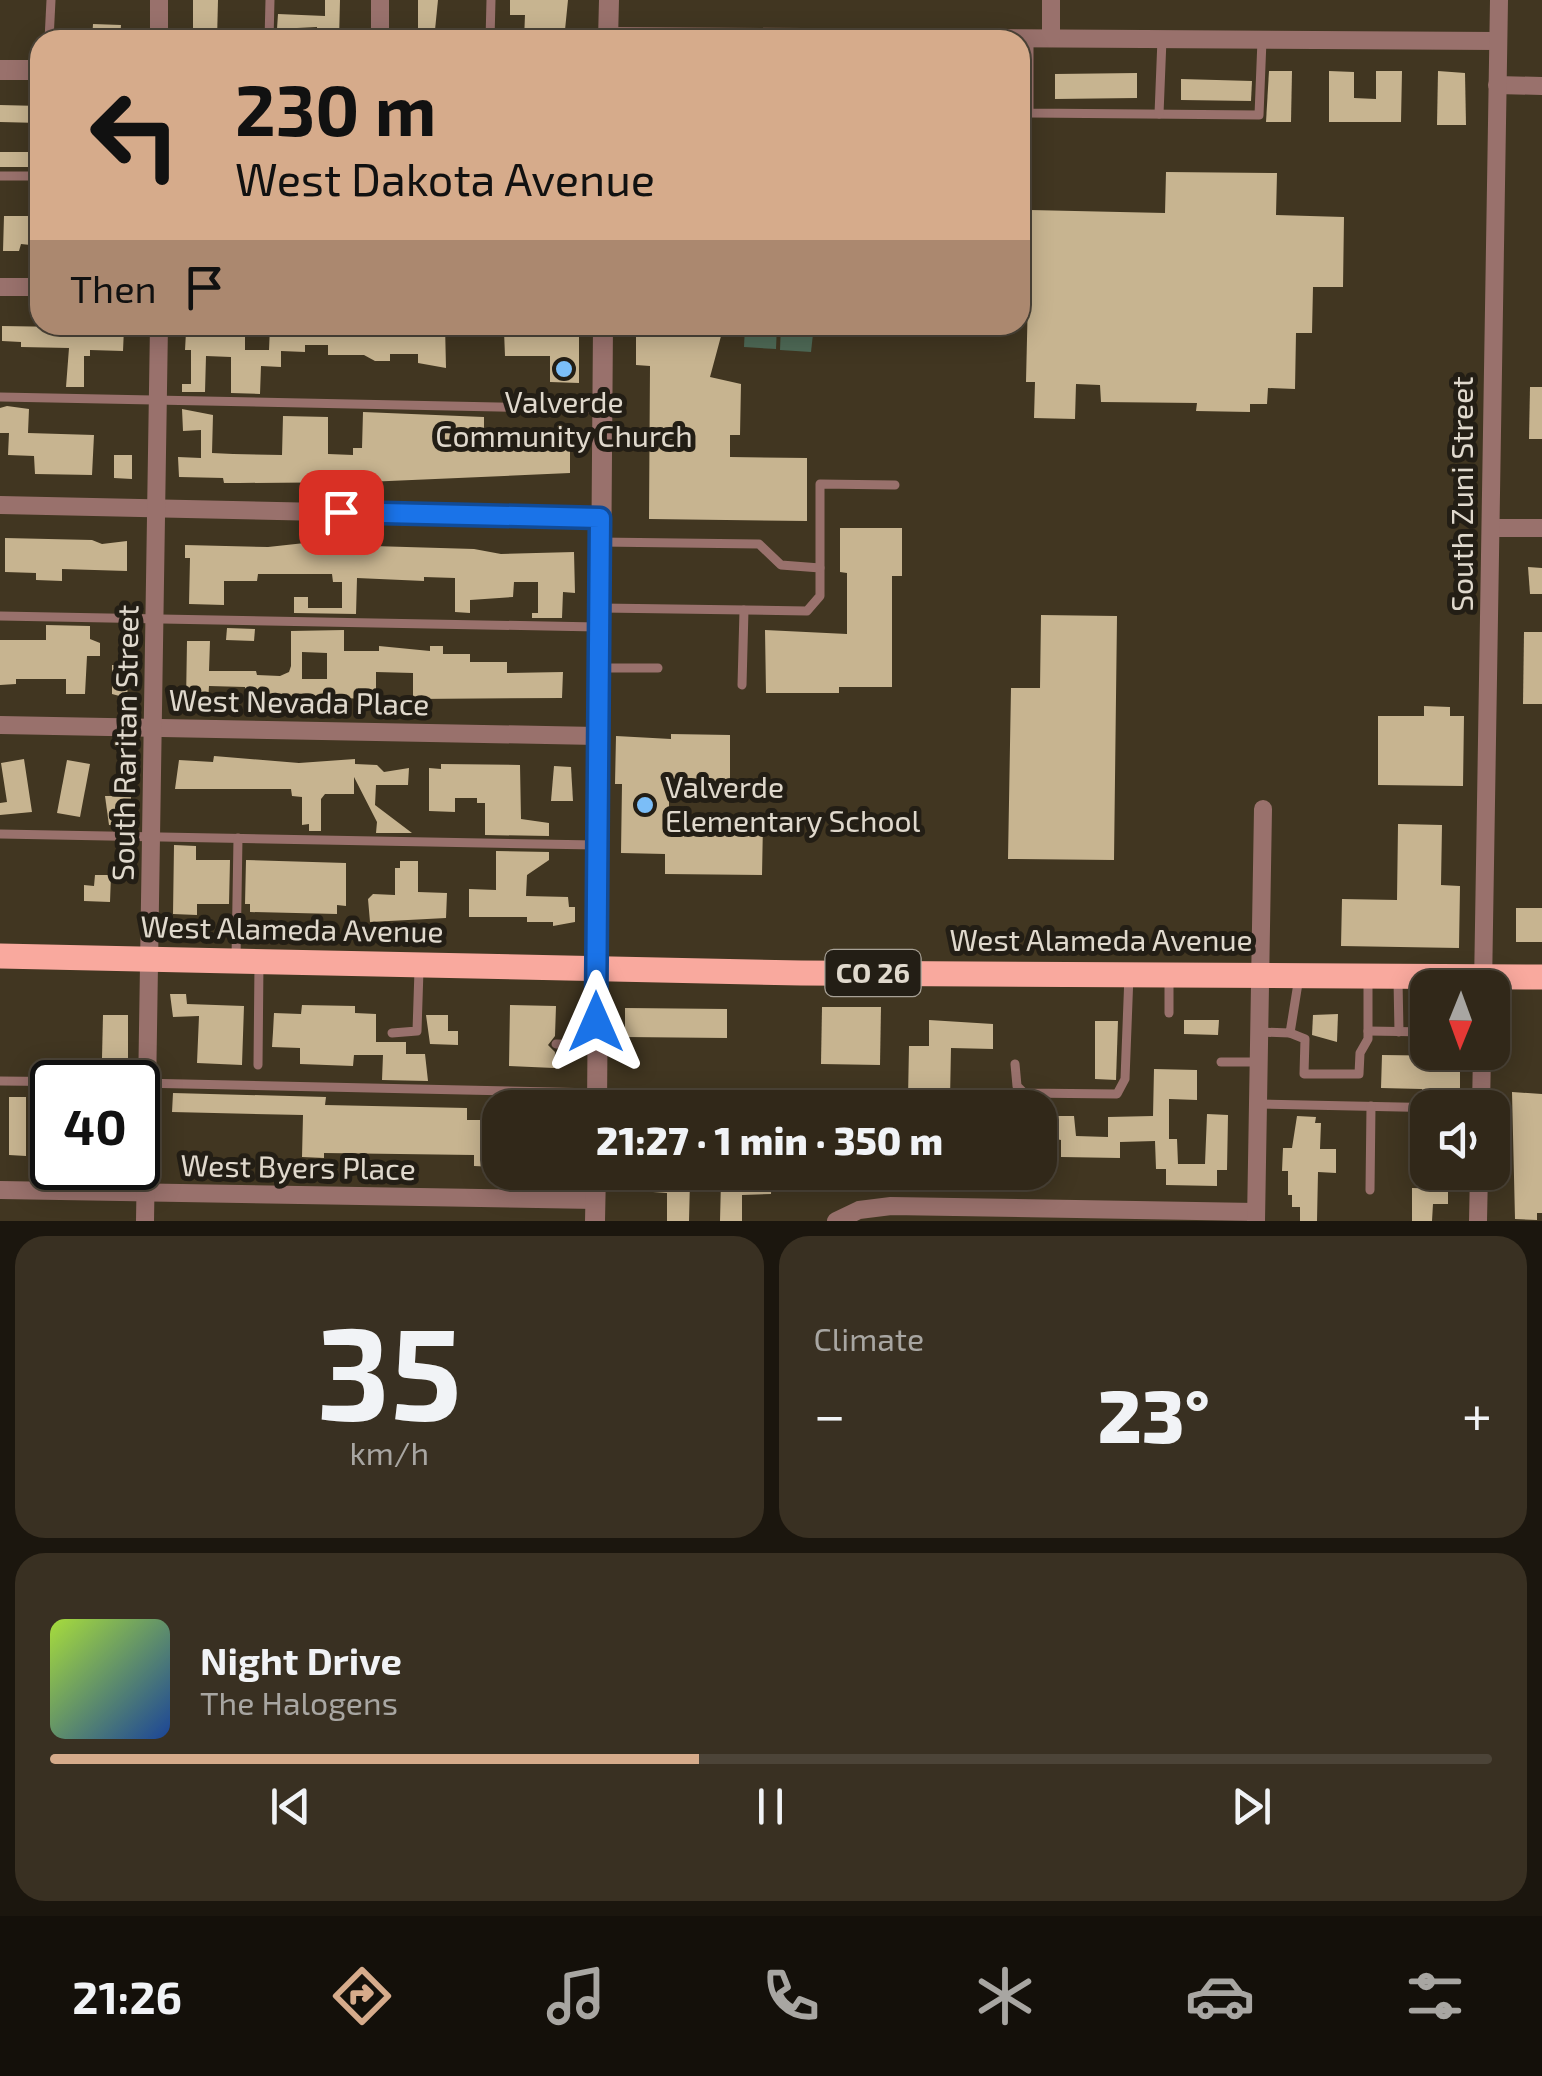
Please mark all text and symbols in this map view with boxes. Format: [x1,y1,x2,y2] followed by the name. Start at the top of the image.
[235,66,436,150] text: 230 m
[70,70,200,200] icon: left
[235,151,655,205] text: West Dakota Avenue
[177,260,232,315] icon: arrive
[70,265,157,311] text: Then
[553,358,575,380] marker: Valverde Community Church
[1443,376,1479,612] street label: South Zuni Street
[435,383,693,453] place label: Valverde Community Church
[299,470,384,555] pin
[314,485,369,540] icon: arrive
[104,604,144,881] street label: South Raritan Street
[168,681,430,721] street label: West Nevada Place
[665,768,920,838] place label: Valverde Elementary School
[634,794,656,816] marker: Valverde Elementary School
[140,907,444,949] street label: West Alameda Avenue
[949,921,1253,957] street label: West Alameda Avenue
[826,950,920,996] road number: CO 26
[544,970,648,1074] position arrow
[1410,970,1510,1070] north arrow
[1410,970,1510,1190] map controls
[30,1060,160,1190] speed limit sign: 40
[1410,1090,1510,1190] button: sound
[596,1117,943,1163] text: 21:27 · 1 min · 350 m
[180,1146,416,1186] street label: West Byers Place
[317,1290,462,1446] text: 35
[814,1319,924,1357] text: Climate
[1098,1368,1210,1458] text: 23°
[814,1380,846,1446] text: −
[1462,1380,1492,1446] text: +
[350,1433,429,1471] text: km/h
[200,1637,402,1683] text: Night Drive
[200,1683,398,1721] text: The Halogens
[263,1779,318,1834] icon: previous
[743,1779,798,1834] icon: pause
[1224,1779,1279,1834] icon: next
[327,1961,397,2031] icon: directions
[541,1961,611,2031] icon: music
[756,1961,826,2031] icon: phone
[970,1961,1040,2031] icon: climate
[1185,1961,1255,2031] icon: car
[1400,1961,1470,2031] icon: filters
[72,1969,182,2023] text: 21:26

